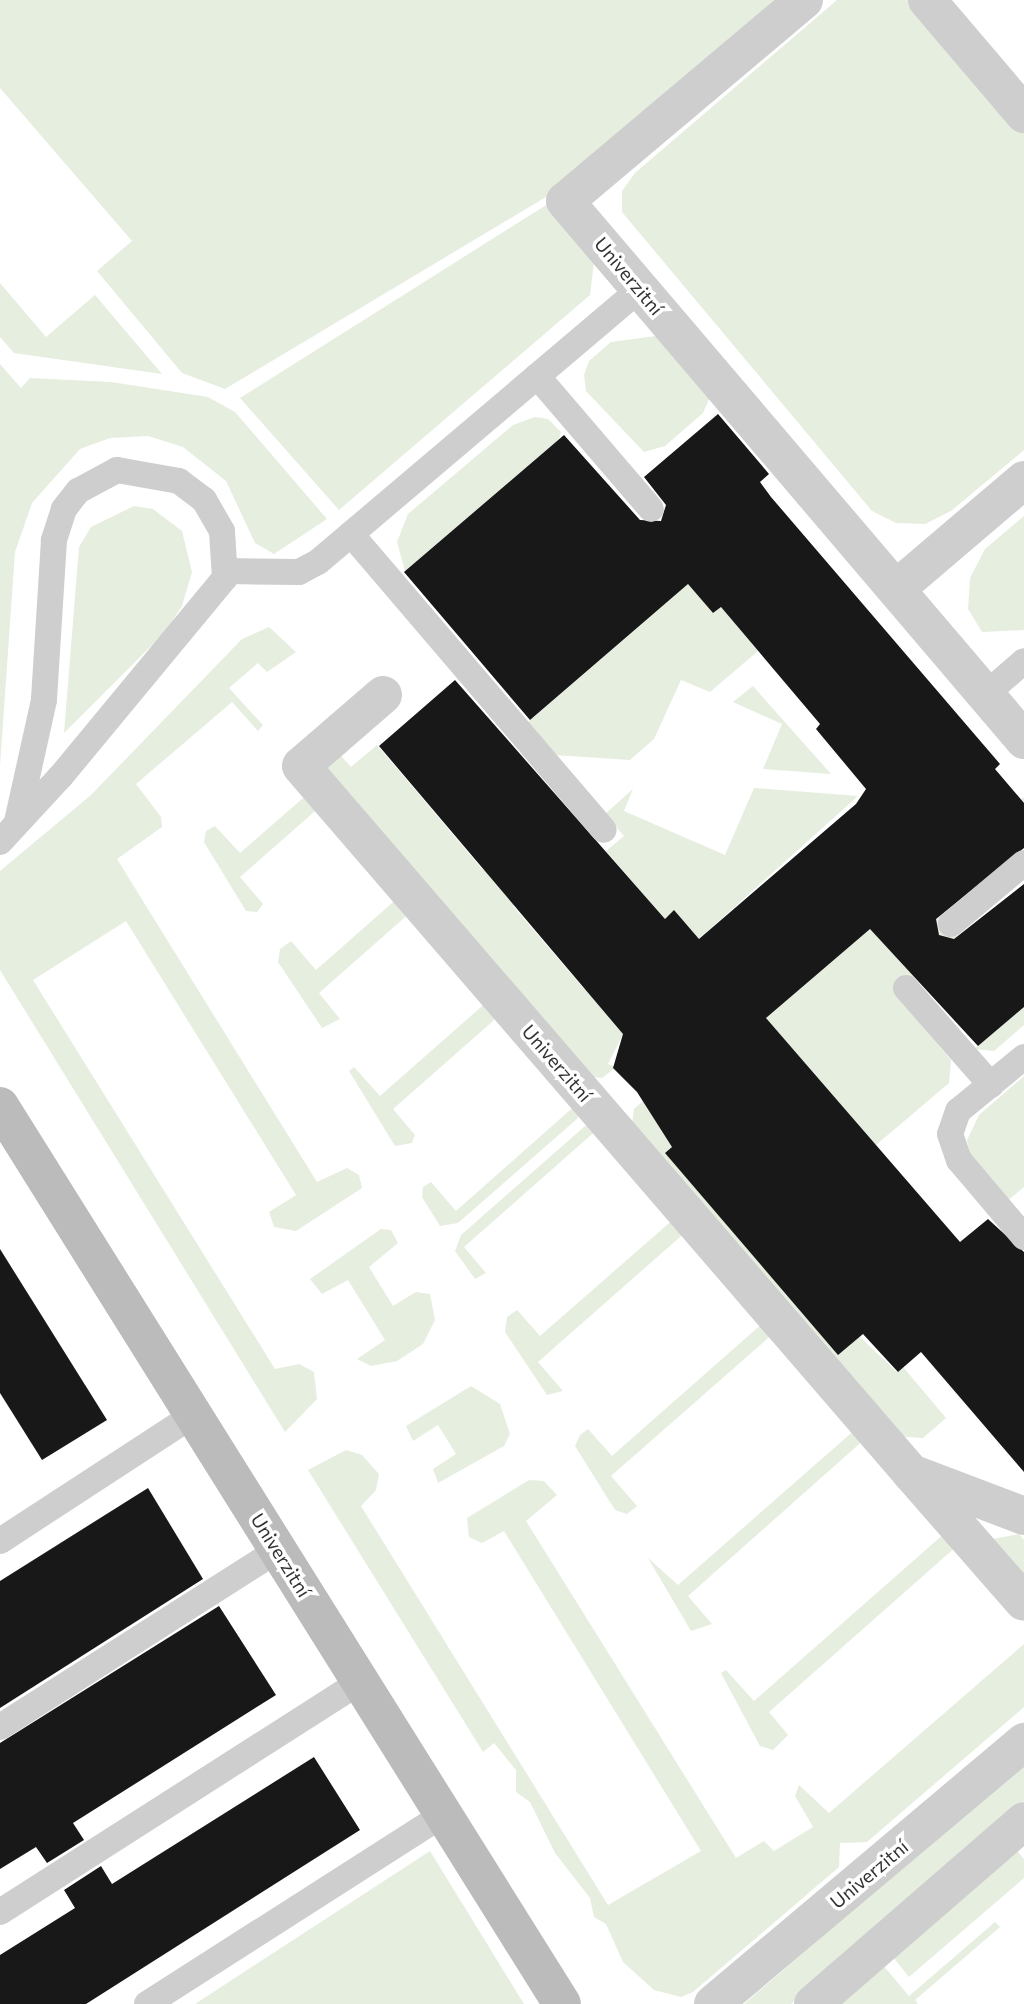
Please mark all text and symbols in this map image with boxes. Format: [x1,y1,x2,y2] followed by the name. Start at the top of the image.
[590,232,668,320] street label: Univerzitní
[517,1020,597,1106] street label: Univerzitní
[246,1509,316,1601] street label: Univerzitní
[825,1835,913,1913] street label: Univerzitní

